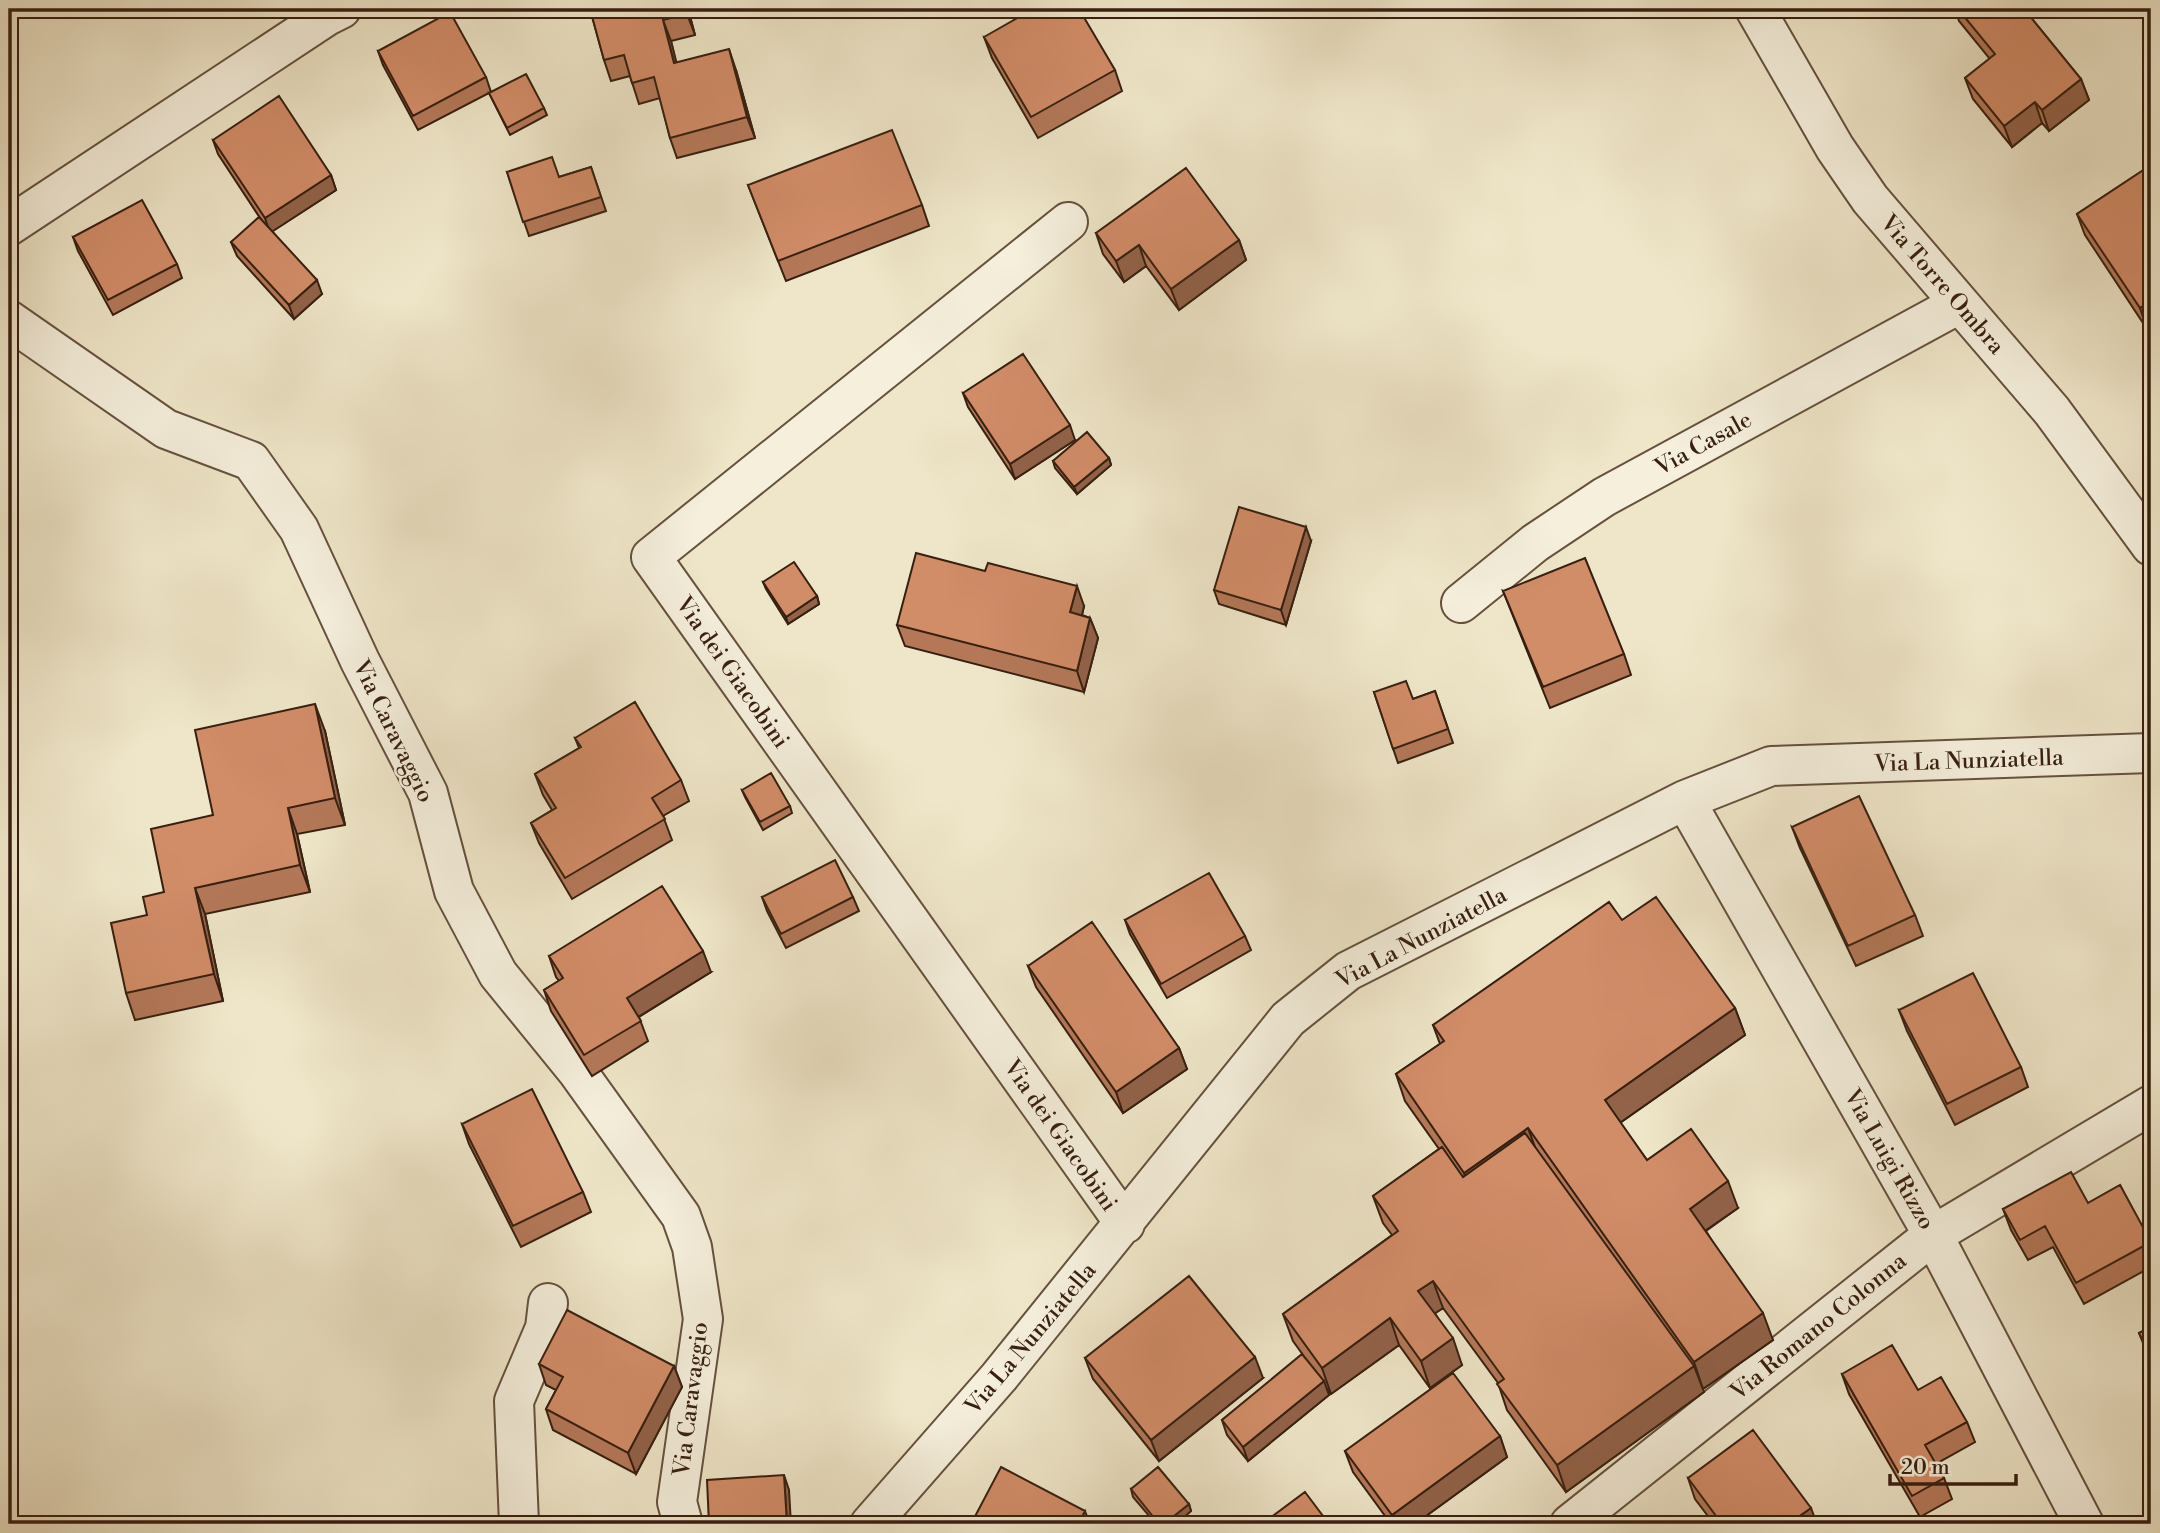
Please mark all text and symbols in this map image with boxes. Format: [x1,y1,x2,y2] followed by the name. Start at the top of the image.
[1874,209,2011,360] street label: Via Torre Ombra
[1649,406,1757,482] street label: Via Casale
[669,590,795,754] street label: Via dei Giacobini
[346,655,440,807] street label: Via Caravaggio
[1873,744,2065,778] street label: Via La Nunziatella
[1330,881,1512,995] street label: Via La Nunziatella
[997,1053,1123,1217] street label: Via dei Giacobini
[1837,1083,1941,1235] street label: Via Luigi Rizzo
[1724,1247,1913,1407] street label: Via Romano Colonna
[959,1257,1103,1421] street label: Via La Nunziatella
[668,1320,714,1479] street label: Via Caravaggio
[1890,1442,2016,1486] scale bar
[1901,1455,1950,1481] text: 20 m

